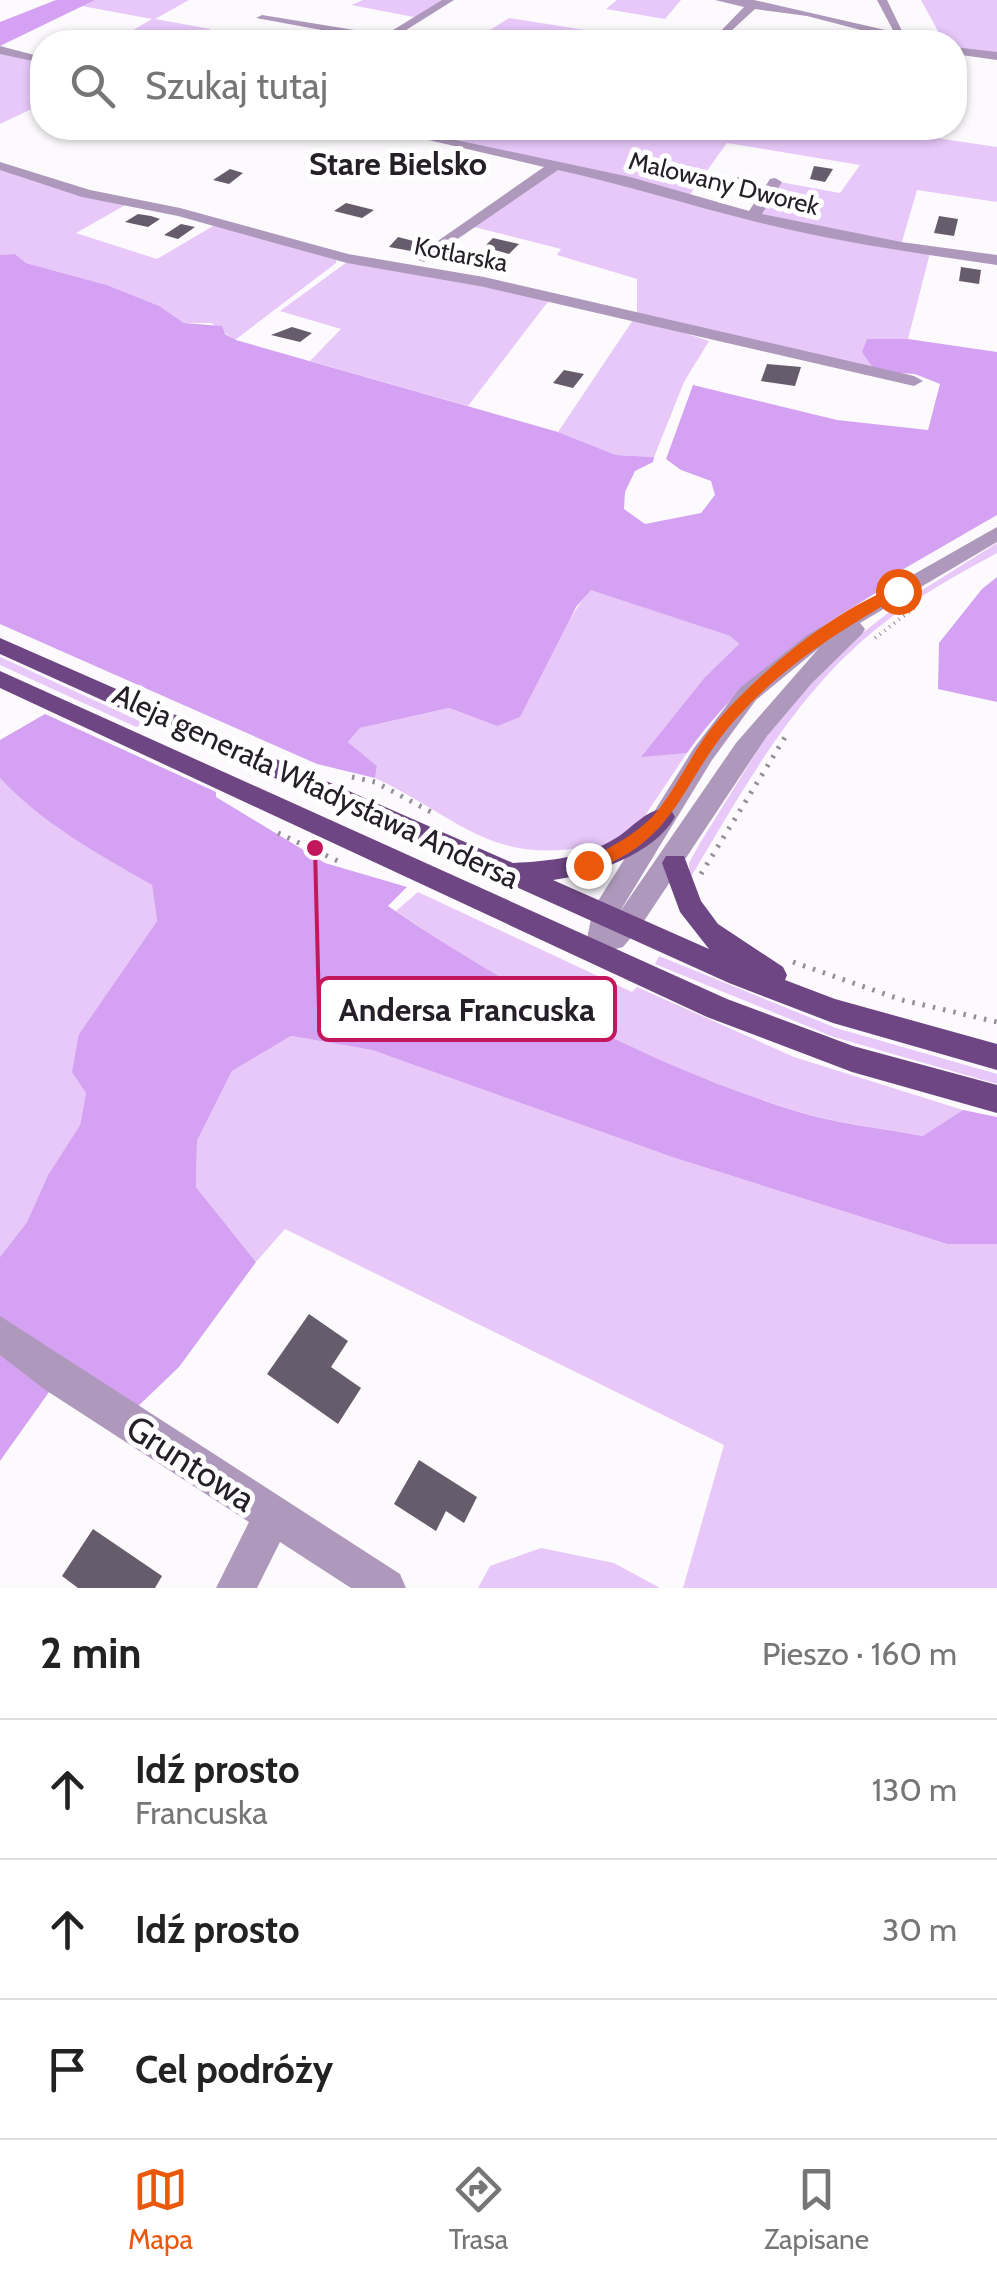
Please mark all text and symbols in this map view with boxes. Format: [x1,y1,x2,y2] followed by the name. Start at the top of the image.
[30,30,967,140] search box
[65,58,120,113] icon: search
[145,62,328,109] text: Szukaj tutaj
[309,144,487,183] district label: Stare Bielsko
[626,145,823,221] street label: Malowany Dworek
[412,230,510,278] street label: Kotlarska
[876,569,922,615] route start
[107,675,525,897] street label: Aleja generała Władysława Andersa
[566,843,612,889] route end
[319,978,615,1040] callout: Andersa Francuska
[339,990,595,1029] text: Andersa Francuska
[119,1406,264,1521] street label: Gruntowa
[40,1627,141,1679] text: 2 min
[762,1634,957,1673] text: Pieszo · 160 m
[135,1746,300,1793] text: Idź prosto
[40,1762,95,1817] icon: ahead
[872,1770,957,1809] text: 130 m
[135,1793,268,1832] text: Francuska
[40,1902,95,1957] icon: ahead
[135,1906,300,1953] text: Idź prosto
[882,1910,957,1949] text: 30 m
[40,2042,95,2097] icon: arrive
[135,2046,333,2093] text: Cel podróży
[128,2162,193,2256] tab: Mapa
[449,2162,508,2256] tab: Trasa
[764,2162,869,2256] tab: Zapisane

